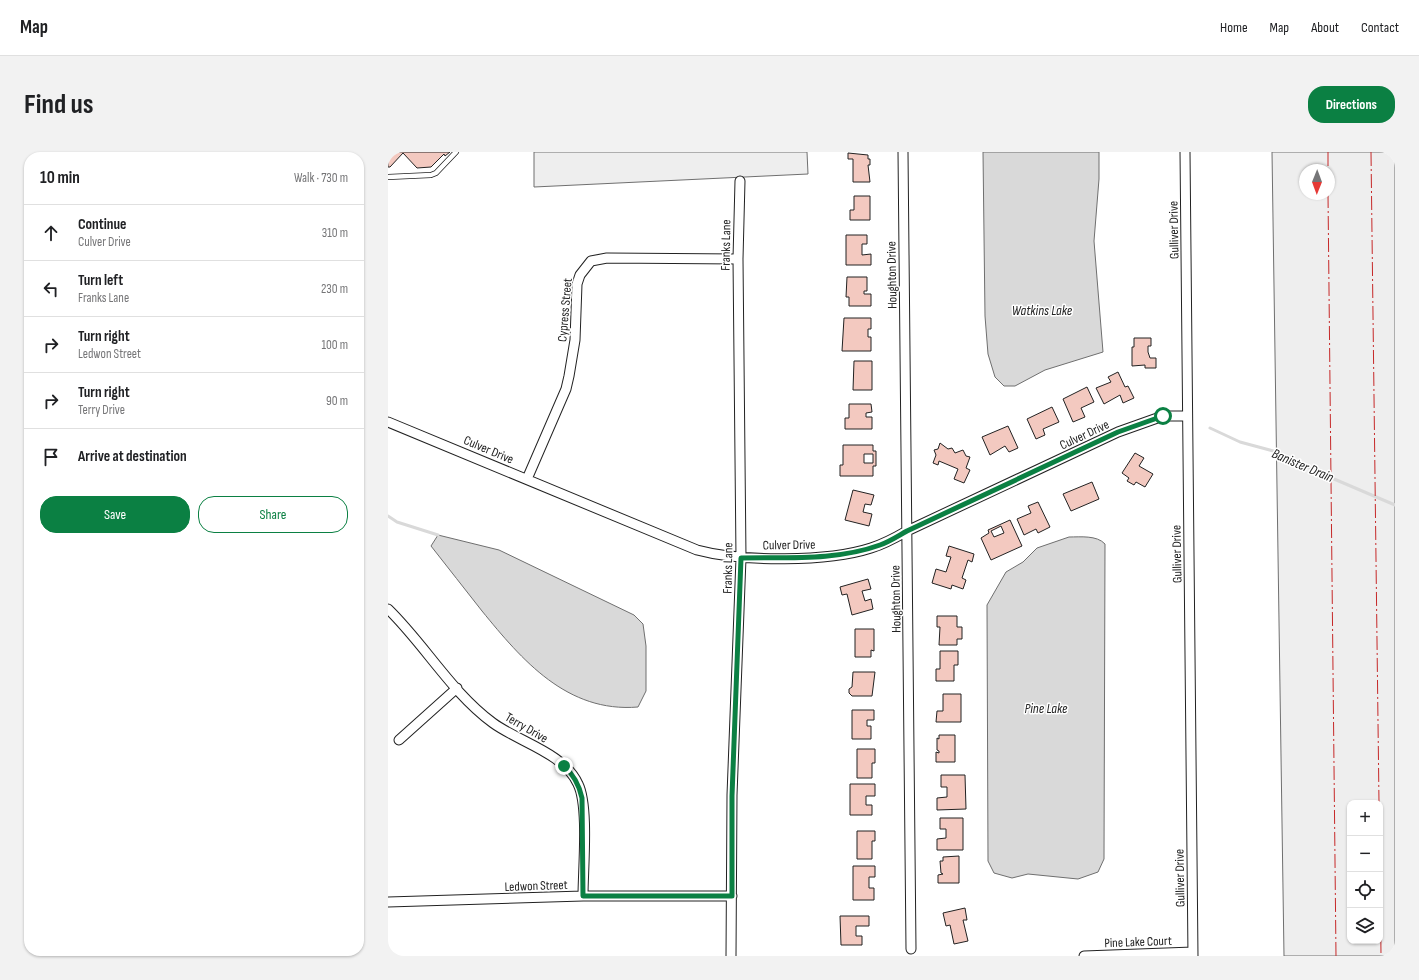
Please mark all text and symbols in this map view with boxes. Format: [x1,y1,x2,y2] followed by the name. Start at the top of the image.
[20,16,48,39] text: Map
[1220,19,1248,36] text: Home
[1270,19,1289,36] text: Map
[1311,19,1339,36] text: About
[1361,19,1399,36] text: Contact
[1308,86,1395,123] button: Directions
[24,88,93,121] text: Find us
[1299,164,1335,200] north arrow
[40,168,80,188] text: 10 min
[294,170,348,186] text: Walk · 730 m
[1165,201,1183,259] street label: Gulliver Drive
[78,215,127,234] text: Continue
[718,219,734,271] street label: Franks Lane
[40,222,62,244] icon: ahead
[322,225,348,241] text: 310 m
[78,234,131,250] text: Culver Drive
[883,241,901,309] street label: Houghton Drive
[78,271,123,290] text: Turn left
[554,277,576,343] street label: Cypress Street
[40,278,62,300] icon: left
[321,281,348,297] text: 230 m
[78,290,129,306] text: Franks Lane
[1012,302,1073,319] water label: Watkins Lake
[78,327,130,346] text: Turn right
[40,334,62,356] icon: right
[321,337,348,353] text: 100 m
[78,346,141,362] text: Ledwon Street
[78,383,130,402] text: Turn right
[40,390,62,412] icon: right
[326,393,348,409] text: 90 m
[78,402,125,418] text: Terry Drive
[1154,407,1172,425] route start
[1057,417,1112,453] street label: Culver Drive
[461,432,516,468] street label: Culver Drive
[1269,445,1336,486] water label: Banister Drain
[40,446,62,468] icon: arrive
[78,447,187,466] text: Arrive at destination
[40,496,190,533] button: Save
[198,496,348,533] button: Share
[1168,525,1186,583] street label: Gulliver Drive
[762,537,816,553] street label: Culver Drive
[720,542,736,594] street label: Franks Lane
[887,565,905,633] street label: Houghton Drive
[1025,700,1068,717] water label: Pine Lake
[502,709,551,747] street label: Terry Drive
[555,757,573,775] route end
[1347,800,1383,944] map controls
[1347,800,1383,836] button: +
[1347,836,1383,872] button: −
[1171,849,1189,907] street label: Gulliver Drive
[1347,872,1383,908] button: locate
[504,877,568,895] street label: Ledwon Street
[1347,908,1383,944] button: layers
[1104,933,1172,951] street label: Pine Lake Court

